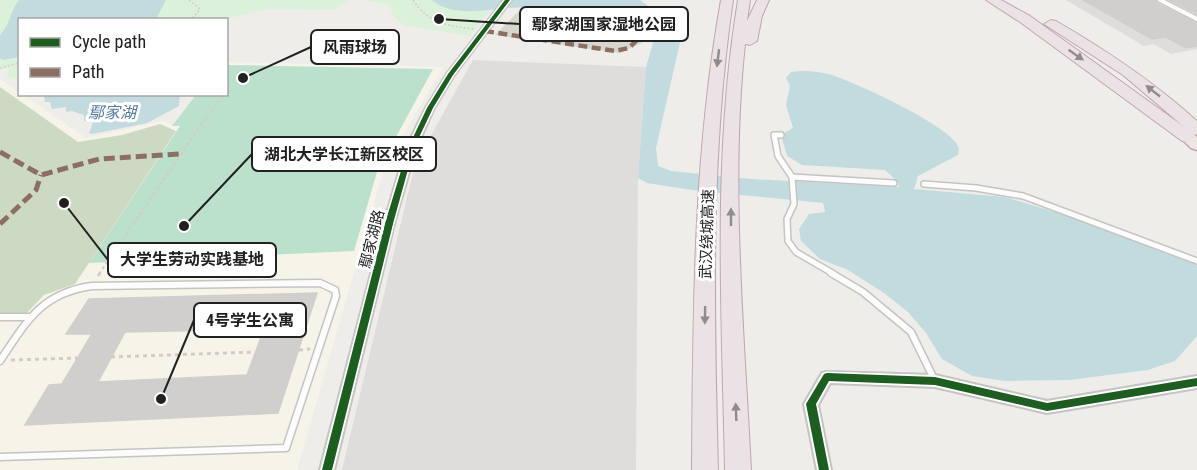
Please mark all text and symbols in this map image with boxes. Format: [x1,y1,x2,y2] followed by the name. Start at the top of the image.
[520,7,688,41] callout: 鄢家湖国家湿地公园
[532,15,676,34] text: 鄢家湖国家湿地公园
[18,18,228,96] legend
[311,30,399,64] callout: 风雨球场
[72,31,146,52] text: Cycle path
[323,38,387,57] text: 风雨球场
[714,48,723,67] one-way arrow
[1068,49,1084,60] one-way arrow
[72,61,105,82] text: Path
[1145,85,1161,97] one-way arrow
[88,103,139,122] water label: 鄢家湖
[252,137,436,171] callout: 湖北大学长江新区校区
[264,145,424,164] text: 湖北大学长江新区校区
[696,189,718,279] street label: 武汉绕城高速
[726,207,736,226] one-way arrow
[356,208,388,270] street label: 鄢家湖路
[108,243,276,277] callout: 大学生劳动实践基地
[120,250,264,269] text: 大学生劳动实践基地
[194,303,306,337] callout: 4号学生公寓
[700,306,710,325] one-way arrow
[206,311,294,330] text: 4号学生公寓
[731,402,740,421] one-way arrow

